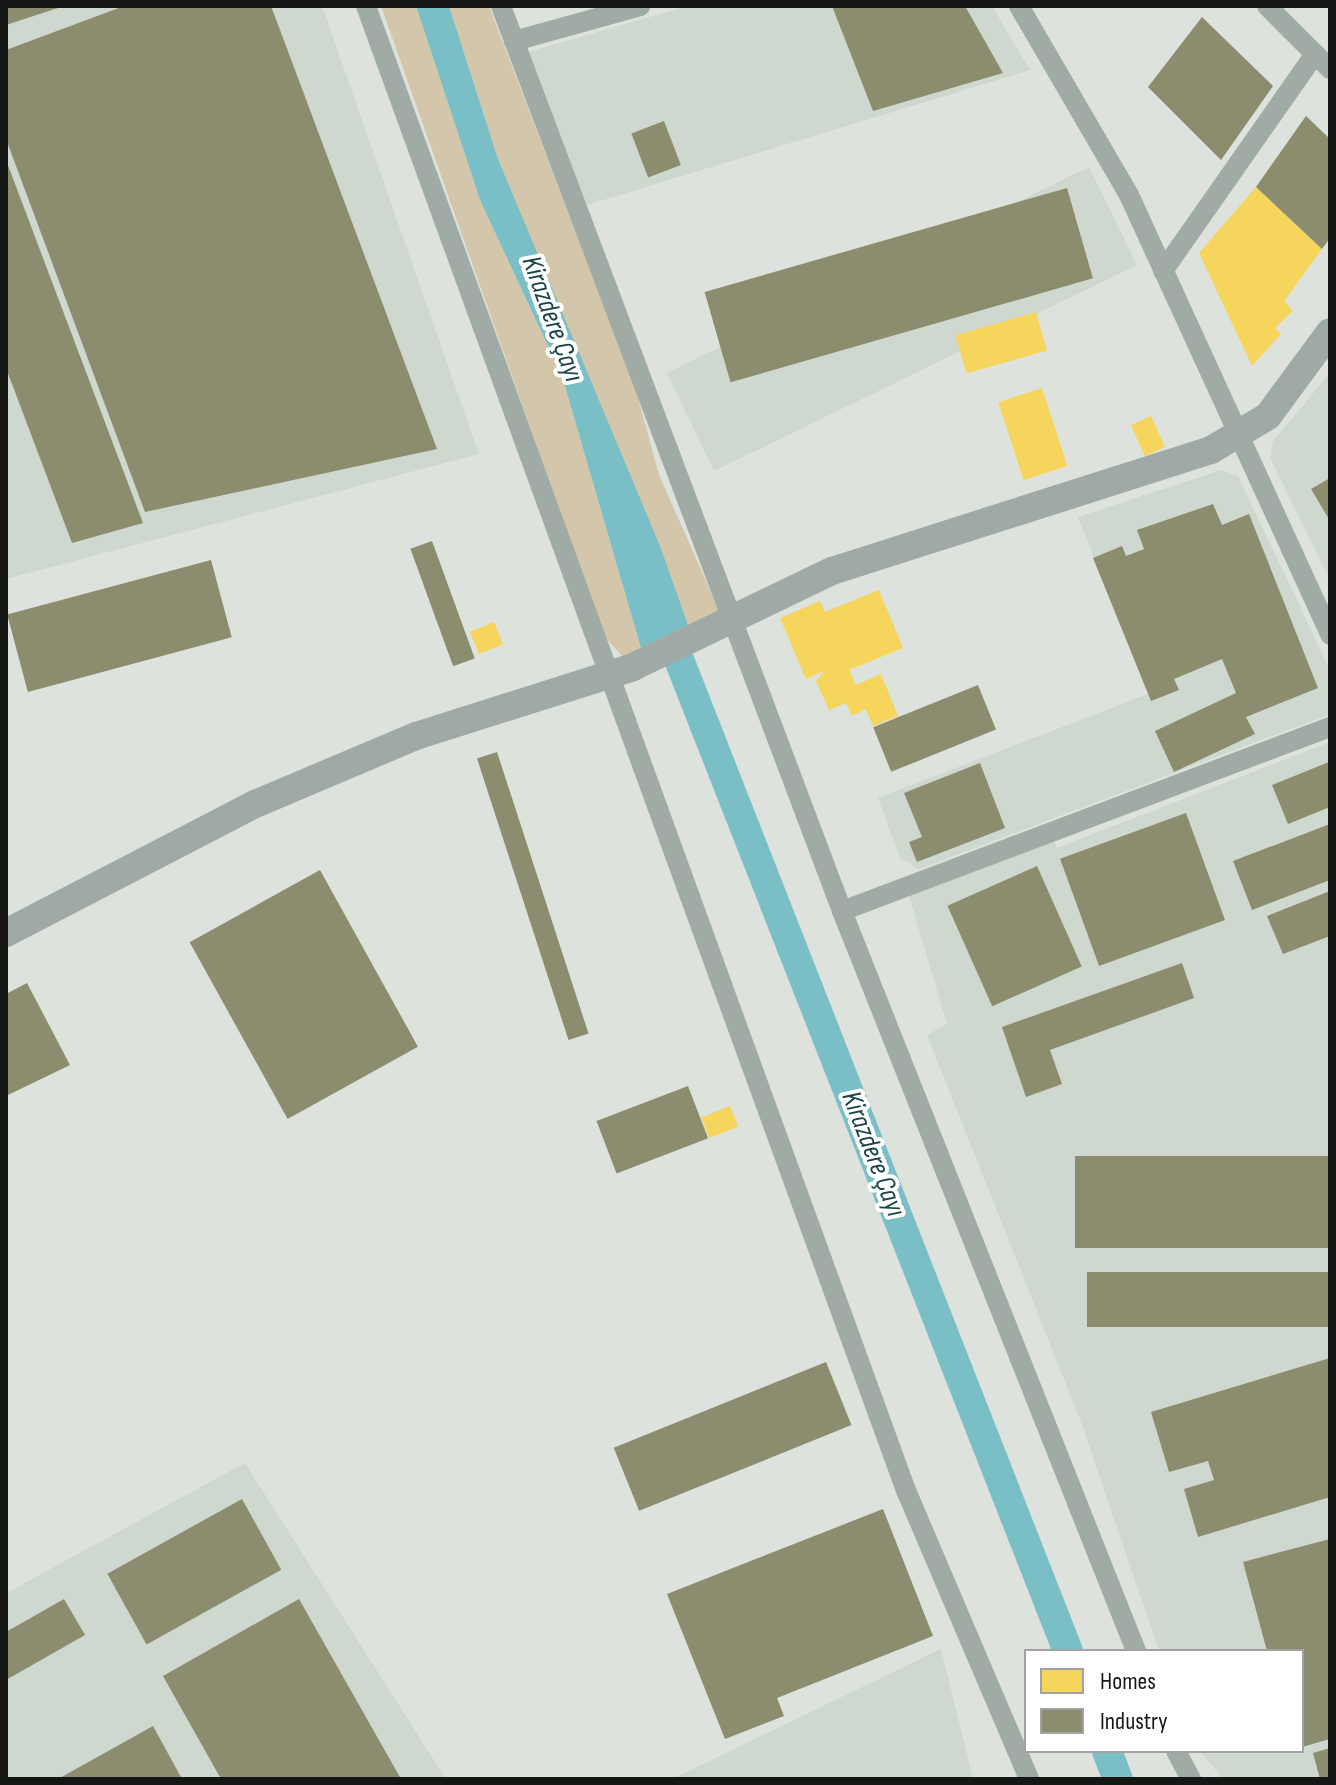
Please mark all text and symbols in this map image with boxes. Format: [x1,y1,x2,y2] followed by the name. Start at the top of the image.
[514,252,590,386] water label: Kirazdere Çayı
[834,1087,912,1221] water label: Kirazdere Çayı
[1024,1649,1304,1753] legend
[1100,1667,1156,1696] text: Homes
[1100,1707,1167,1736] text: Industry

